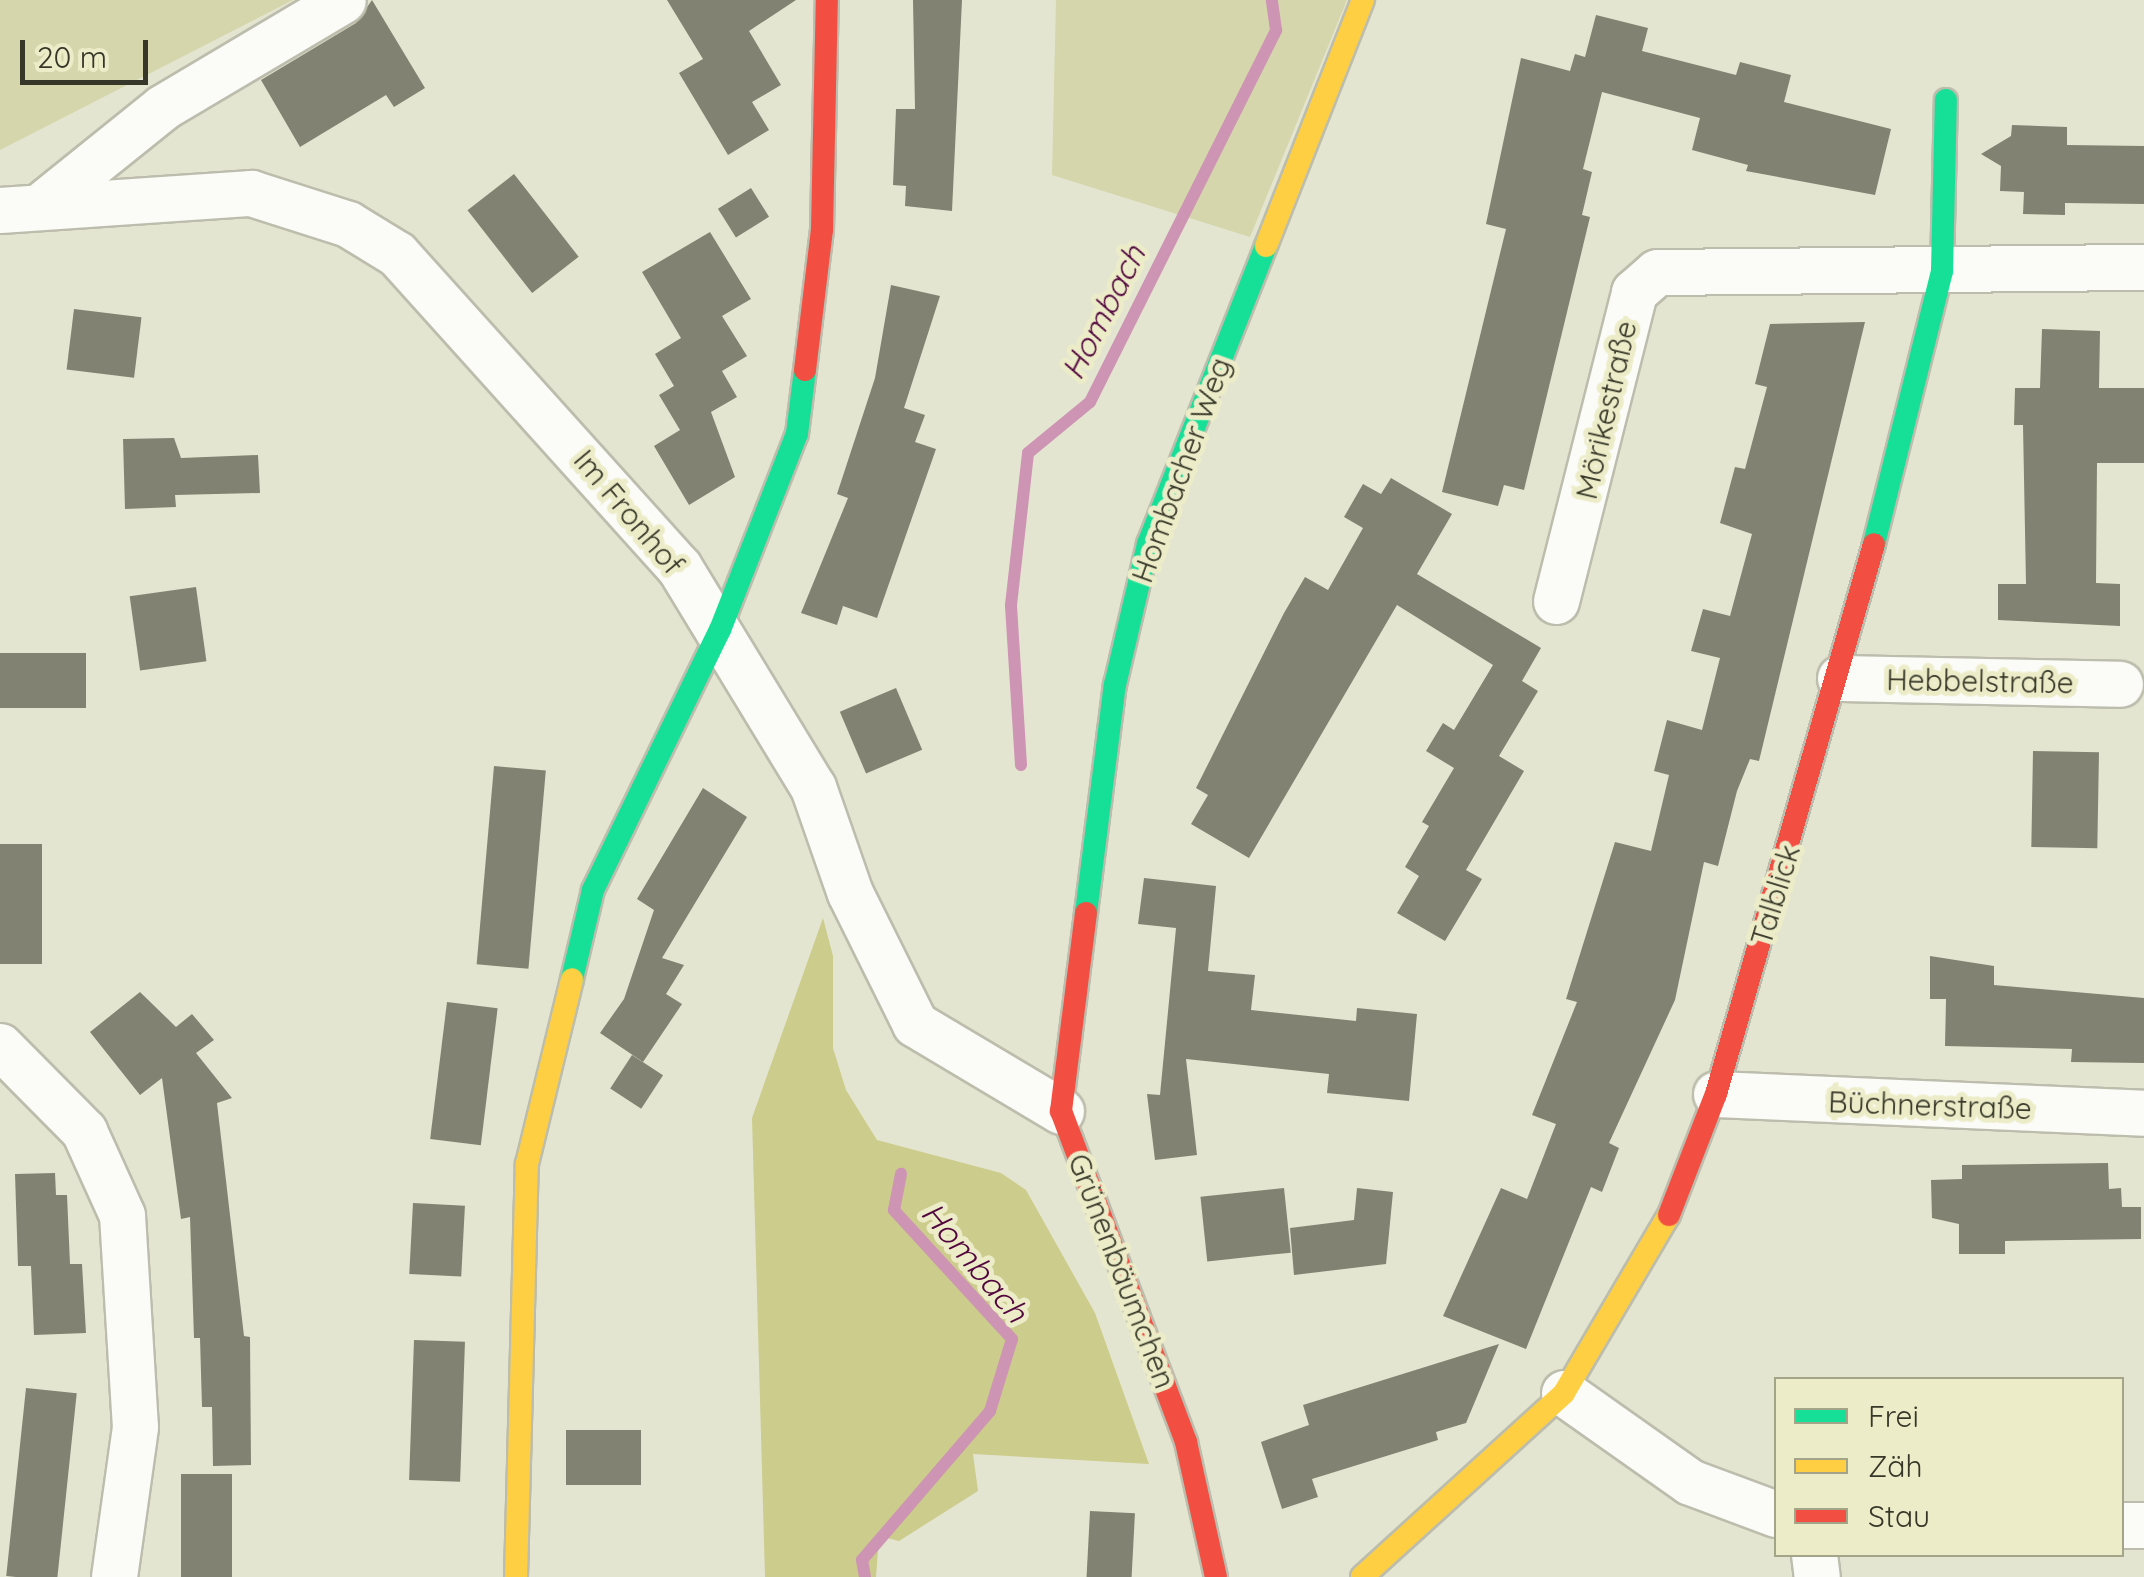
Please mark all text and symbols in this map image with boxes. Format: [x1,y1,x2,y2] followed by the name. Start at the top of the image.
[25,20,152,82] scale bar
[37,38,107,76] text: 20 m
[1053,239,1153,385] water label: Hombach
[1568,317,1644,503] street label: Mörikestraße
[1124,353,1238,587] street label: Hombacher Weg
[566,442,692,582] street label: Im Fronhof
[1886,661,2074,701] street label: Hebbelstraße
[1743,840,1807,950] street label: Talblick
[1828,1083,2032,1127] street label: Büchnerstraße
[1061,1149,1183,1393] street label: Grünenbäumchen
[914,1194,1036,1330] water label: Hombach
[1774,1377,2124,1557] legend
[1868,1397,1919,1435] text: Frei
[1868,1447,1923,1485] text: Zäh
[1868,1497,1930,1535] text: Stau

